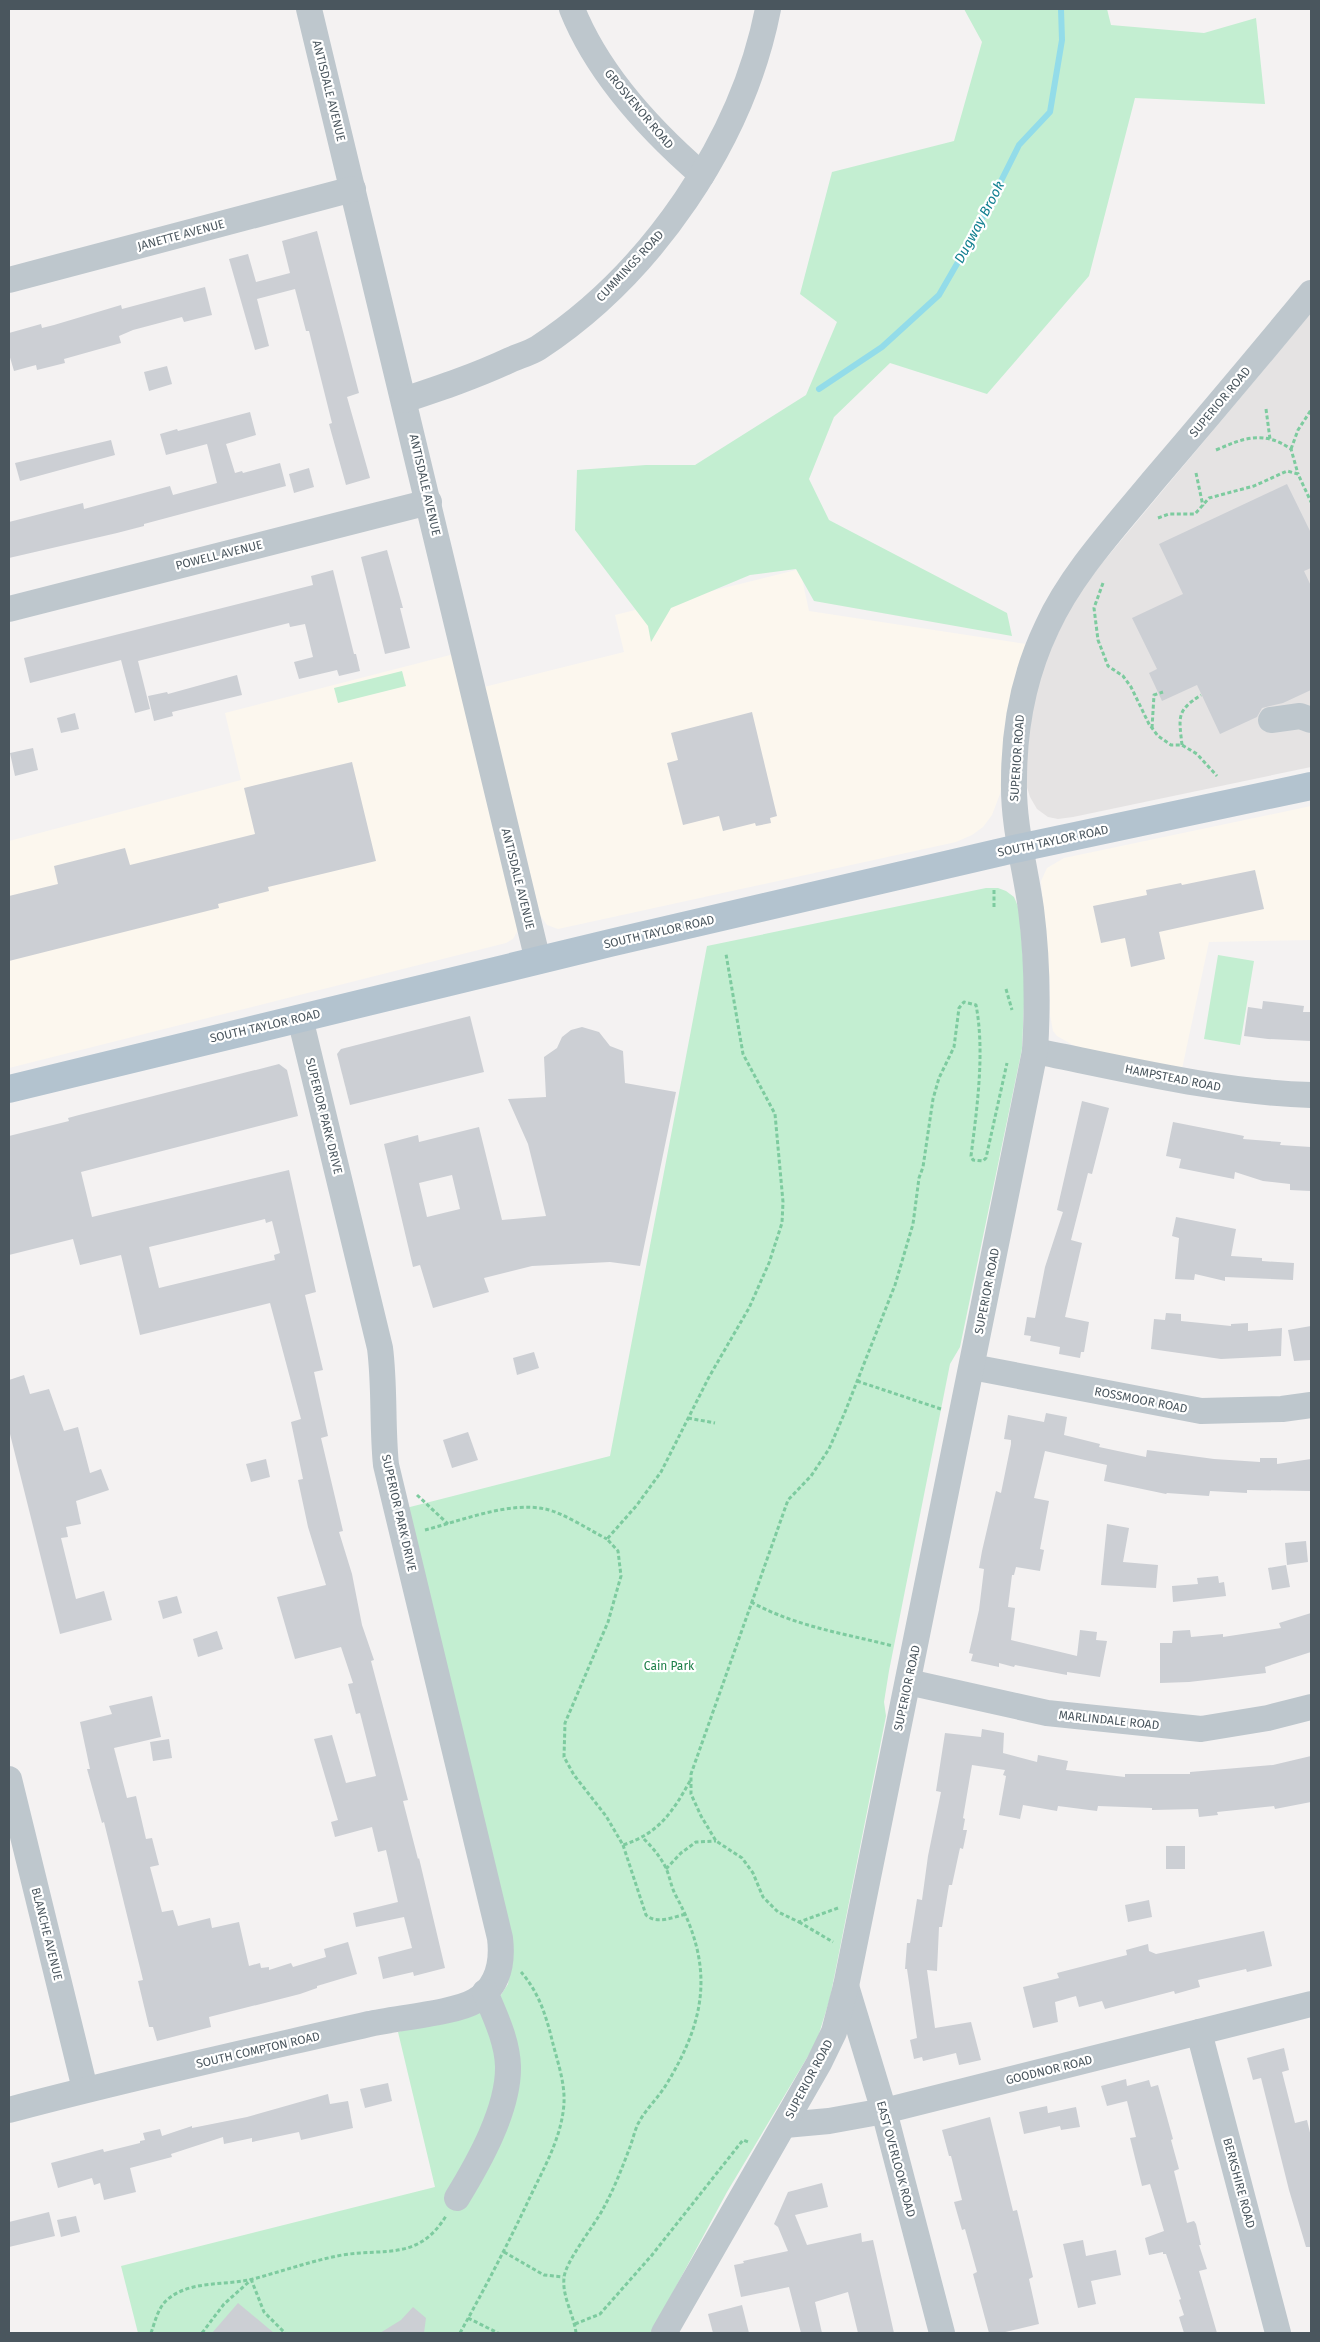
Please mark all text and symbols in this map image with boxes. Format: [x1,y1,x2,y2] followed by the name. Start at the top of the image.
[310,39,348,143] street label: ANTISDALE AVENUE
[602,66,676,152] street label: GROSVENOR ROAD
[951,178,1008,266] water label: Dugway Brook
[136,217,226,253] street label: JANETTE AVENUE
[593,227,667,304] street label: CUMMINGS ROAD
[1187,364,1254,440] street label: SUPERIOR ROAD
[407,433,443,537] street label: ANTISDALE AVENUE
[174,537,264,573] street label: POWELL AVENUE
[1007,714,1027,802] street label: SUPERIOR ROAD
[996,822,1110,860] street label: SOUTH TAYLOR ROAD
[499,827,537,931] street label: ANTISDALE AVENUE
[602,912,716,952] street label: SOUTH TAYLOR ROAD
[208,1006,322,1046] street label: SOUTH TAYLOR ROAD
[303,1056,345,1176] street label: SUPERIOR PARK DRIVE
[1124,1062,1223,1094] street label: HAMPSTEAD ROAD
[972,1247,1002,1335] street label: SUPERIOR ROAD
[1093,1384,1189,1416] street label: ROSSMOOR ROAD
[379,1453,419,1573] street label: SUPERIOR PARK DRIVE
[891,1644,923,1732] street label: SUPERIOR ROAD
[644,1659,695,1673] park label: Cain Park
[1058,1708,1160,1732] street label: MARLINDALE ROAD
[29,1886,65,1982] street label: BLANCHE AVENUE
[195,2029,321,2071] street label: SOUTH COMPTON ROAD
[782,2037,836,2121] street label: SUPERIOR ROAD
[1004,2052,1094,2088] street label: GOODNOR ROAD
[874,2099,918,2219] street label: EAST OVERLOOK ROAD
[1220,2136,1258,2230] street label: BERKSHIRE ROAD

